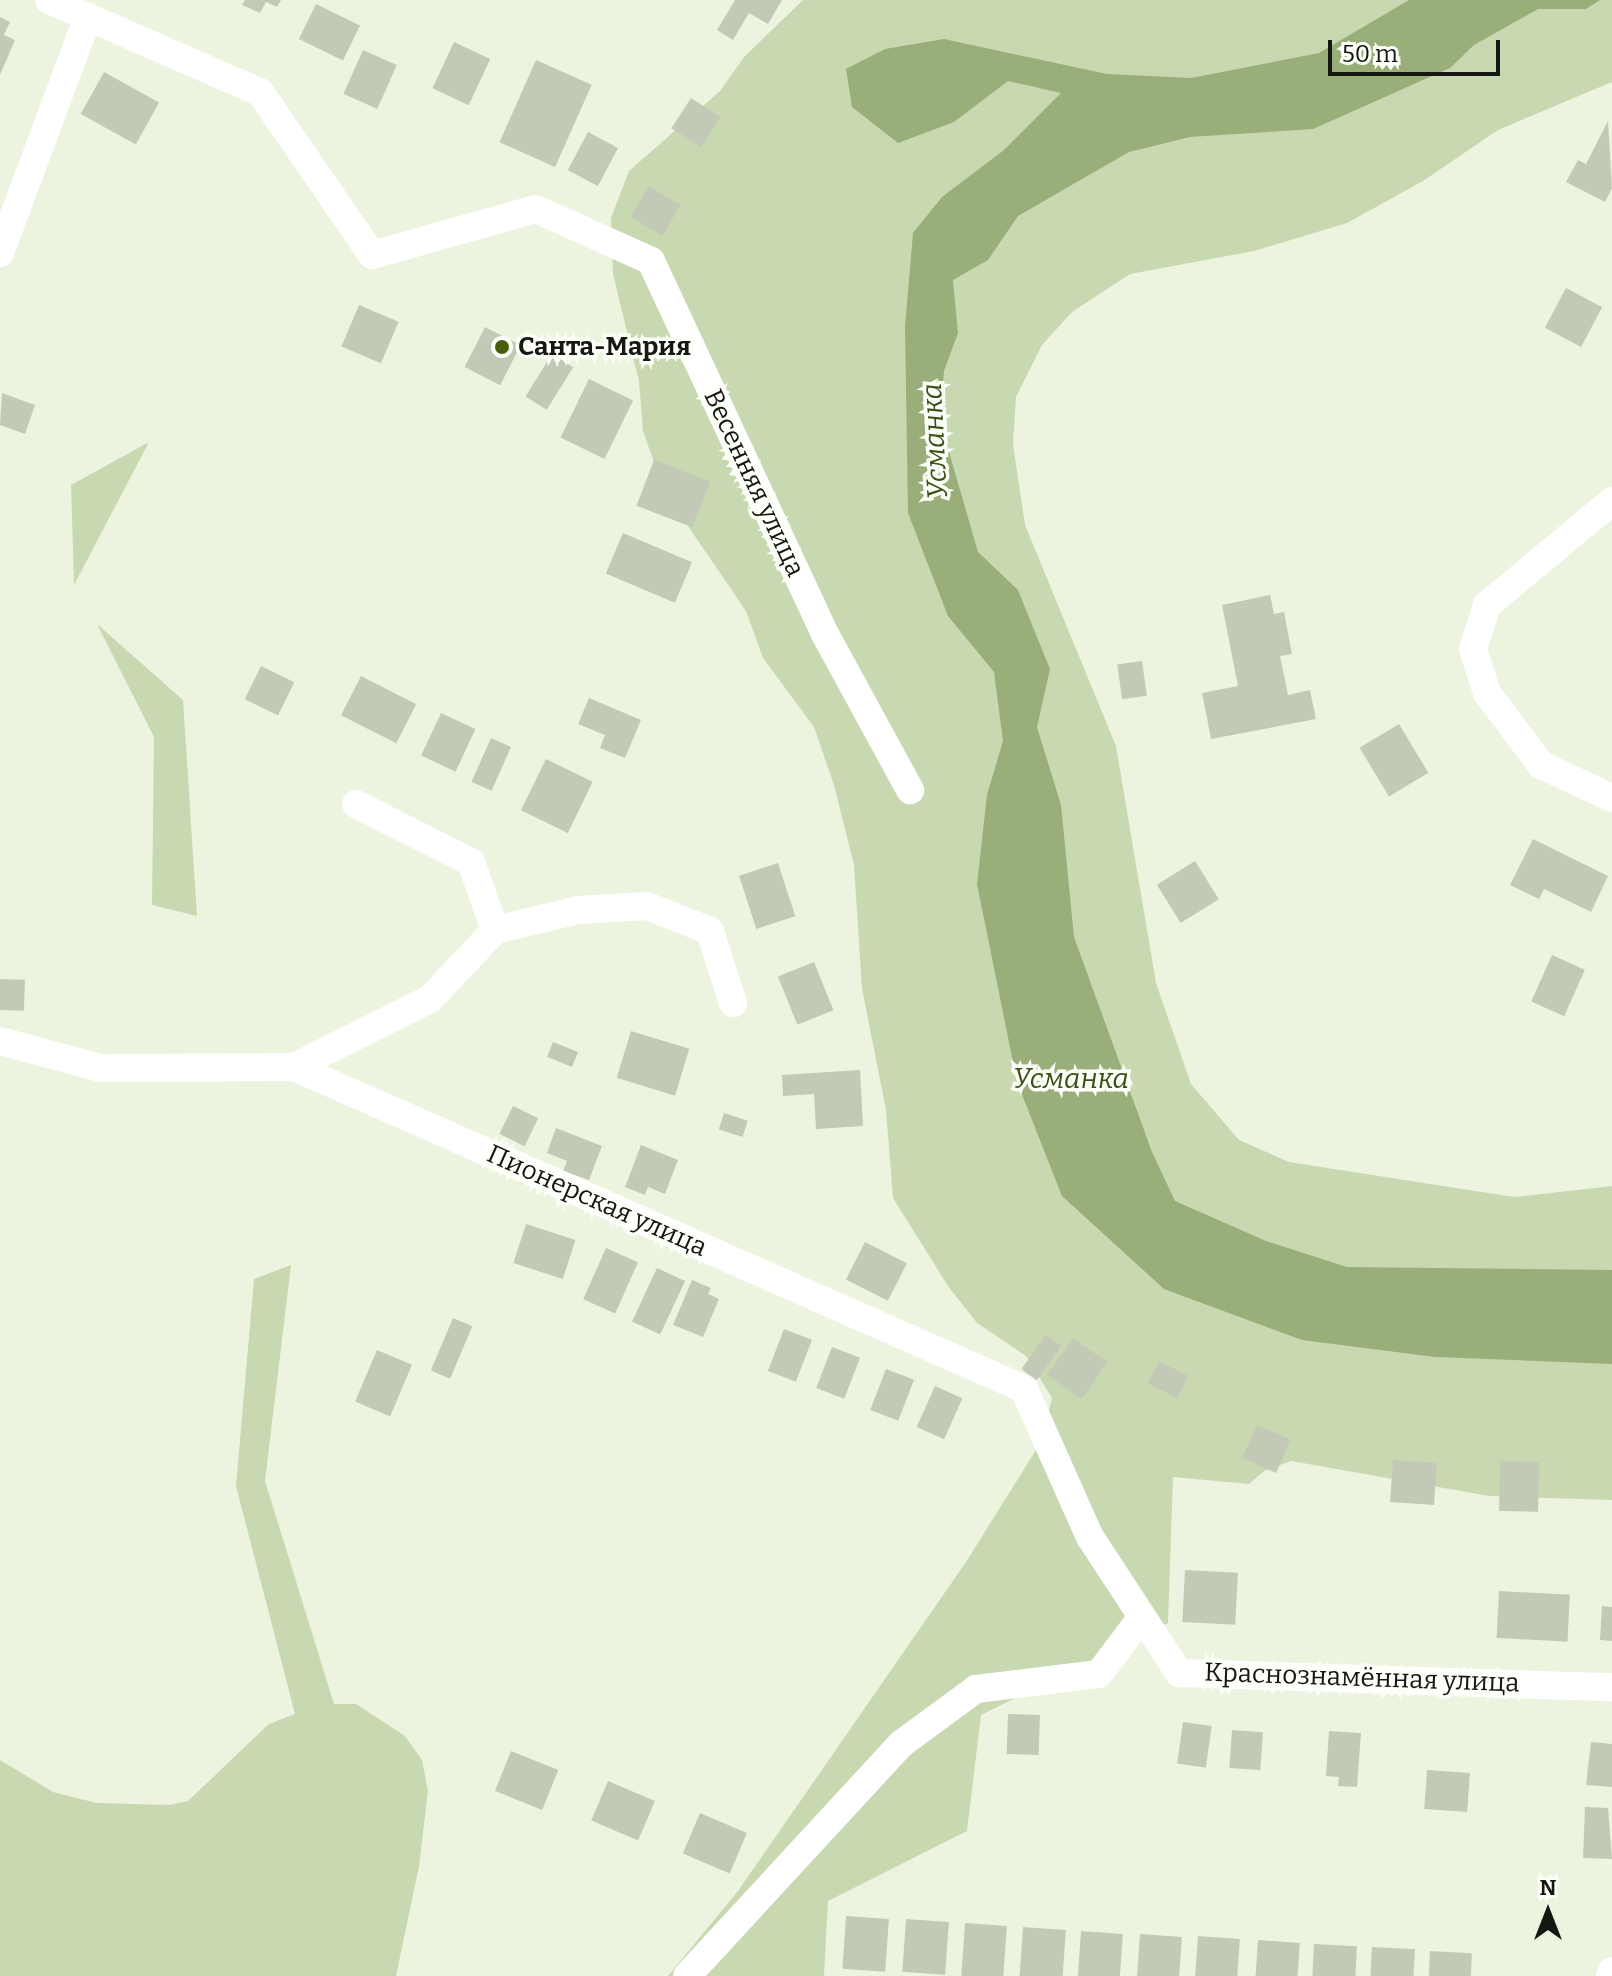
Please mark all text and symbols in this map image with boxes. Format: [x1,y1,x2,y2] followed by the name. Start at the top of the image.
[1332,24,1504,74] scale bar
[1342,40,1398,68] text: 50 m
[518,331,691,363] place label: Санта-Мария
[493,338,511,356] marker: Санта-Мария
[915,382,955,500] water label: Усманка
[697,385,811,581] street label: Весенняя улица
[1013,1062,1129,1096] water label: Усманка
[482,1138,712,1264] street label: Пионерская улица
[1204,1657,1520,1699] street label: Краснознамённая улица
[1508,1872,1588,1952] north arrow
[1540,1874,1556,1901] text: N

